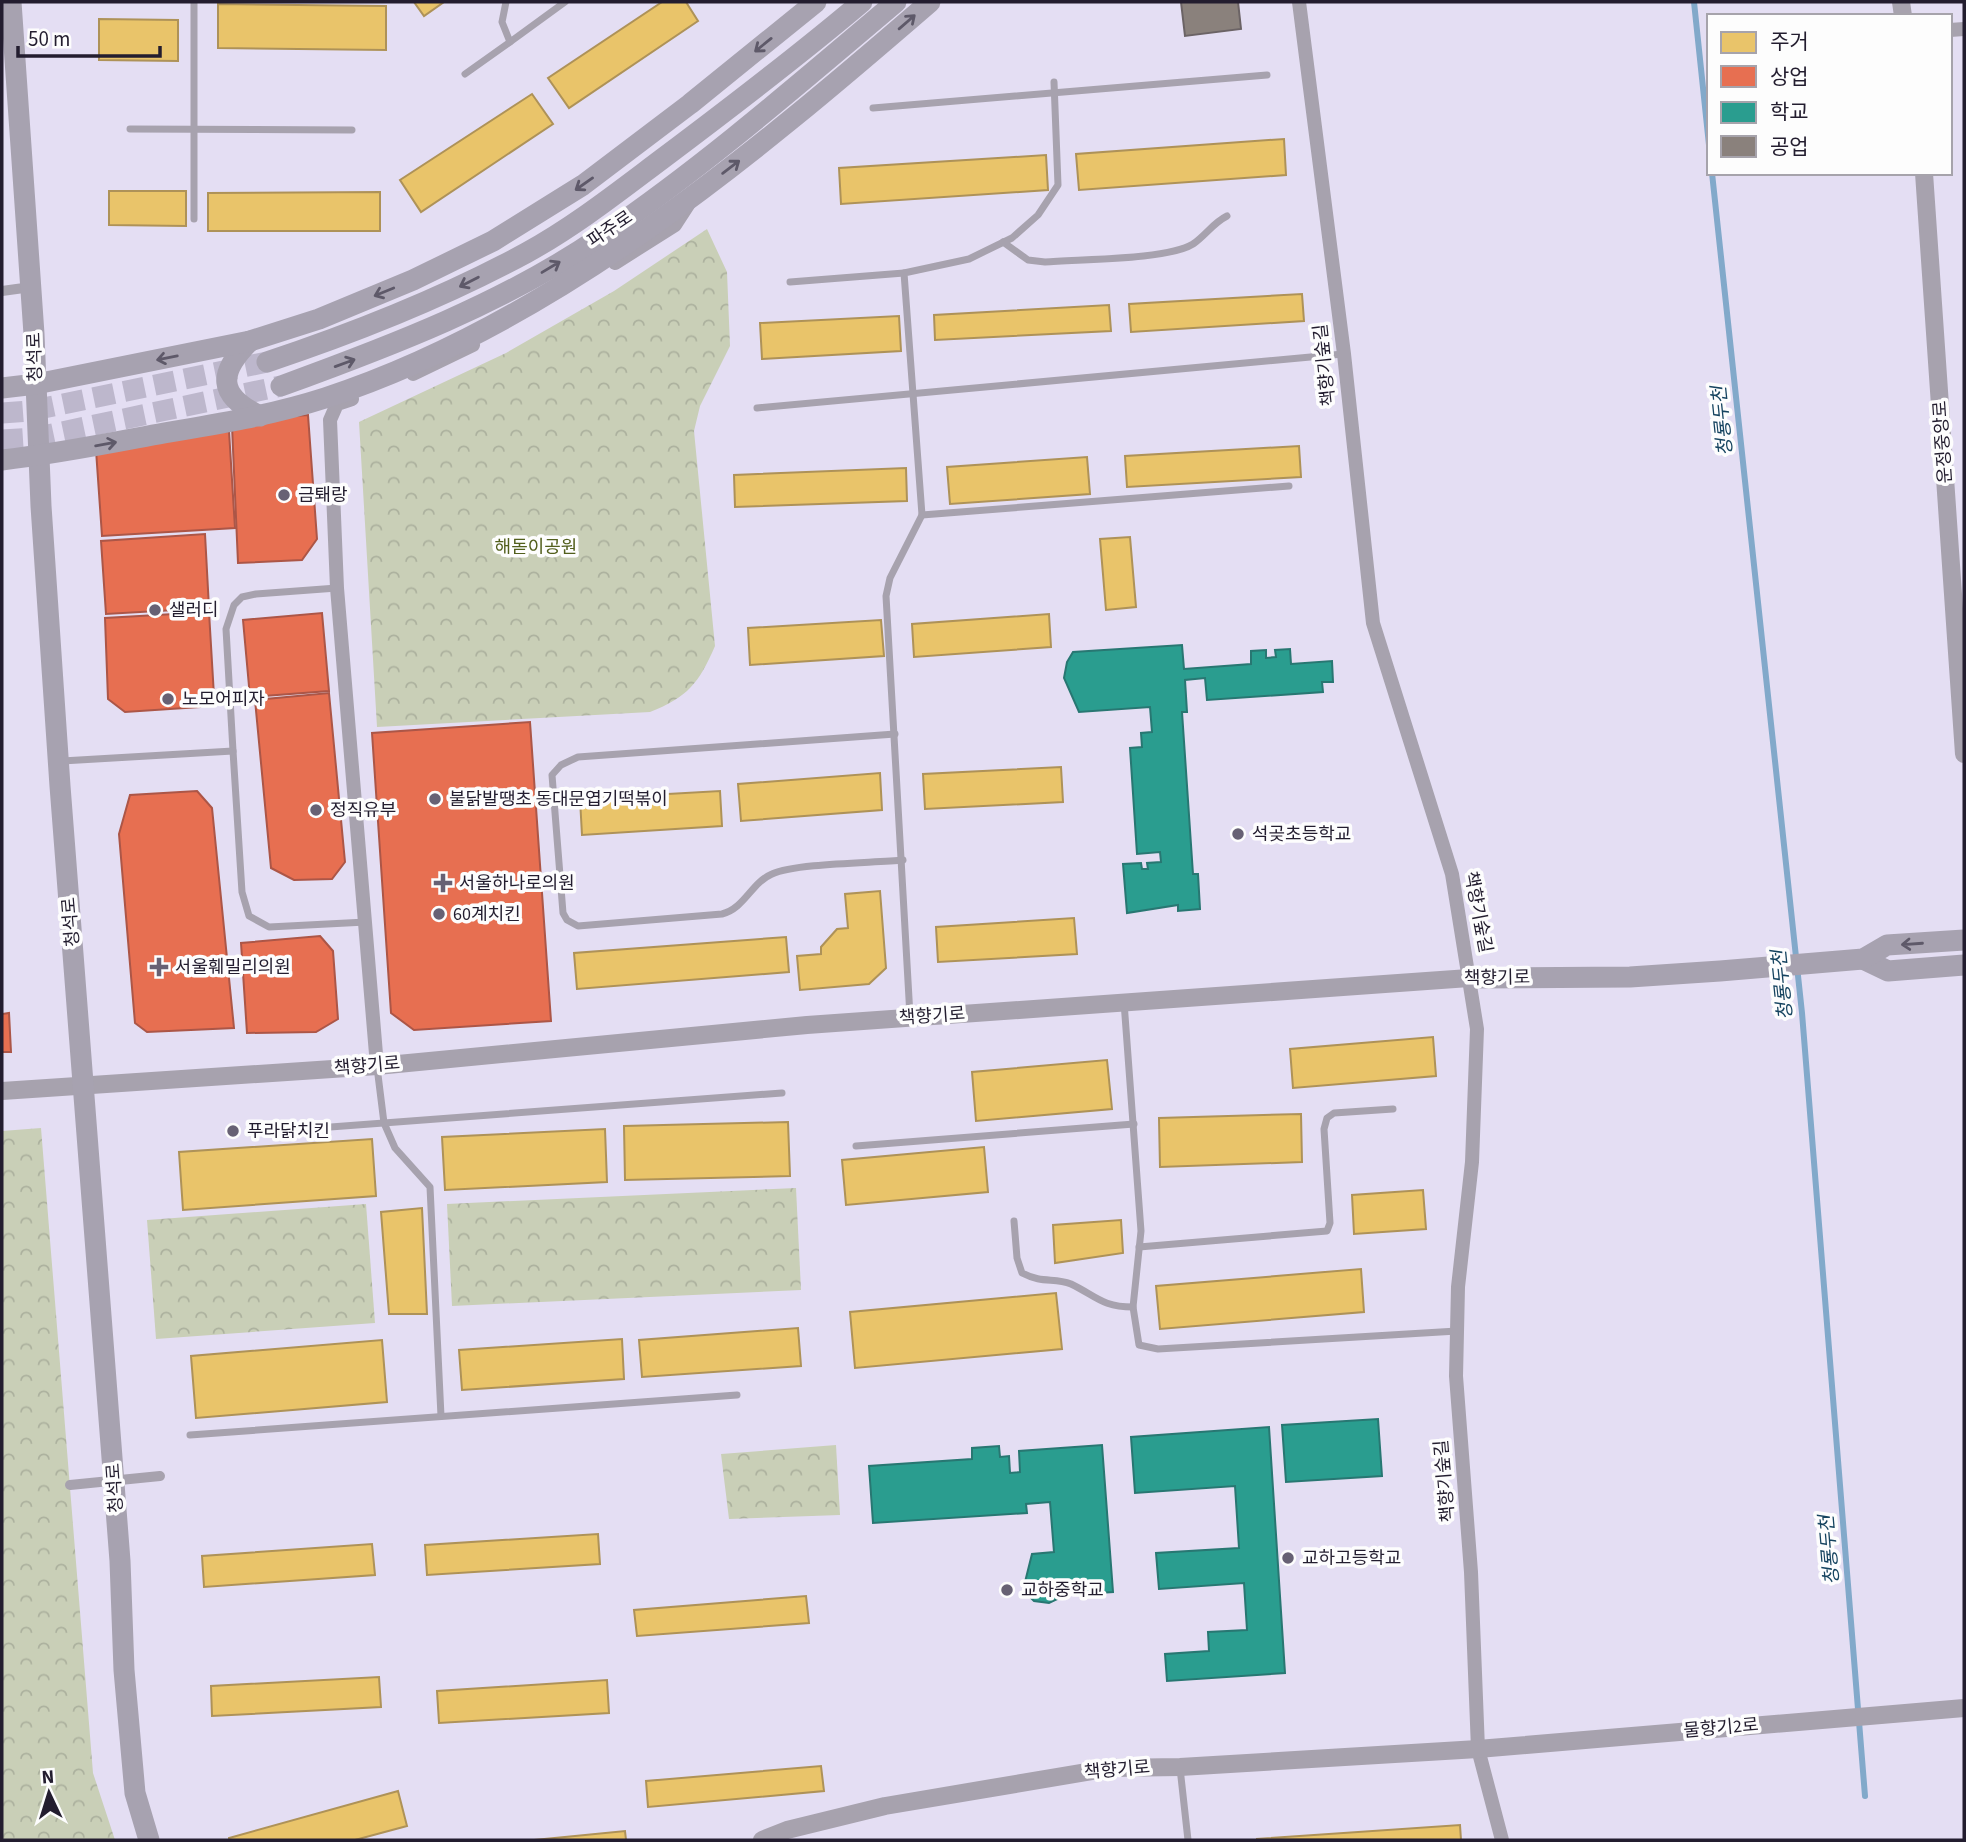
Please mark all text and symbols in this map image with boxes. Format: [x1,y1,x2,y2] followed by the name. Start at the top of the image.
[18,14,159,58] scale bar
[897,14,915,30] one-way arrow
[1707,14,1952,175] legend
[28,24,70,54] text: 50 m
[1770,27,1809,57] text: 주거
[755,37,773,53] one-way arrow
[1770,62,1809,92] text: 상업
[1770,97,1809,127] text: 학교
[1770,132,1809,162] text: 공업
[721,159,740,174] one-way arrow
[575,177,594,191] one-way arrow
[582,205,638,253] street label: 파주로
[540,260,560,274] one-way arrow
[459,276,480,290] one-way arrow
[374,287,395,300] one-way arrow
[1308,323,1342,407] street label: 책향기숲길
[22,332,48,382] street label: 청석로
[156,351,179,365] one-way arrow
[333,356,355,368] one-way arrow
[1706,383,1740,457] water label: 청룡두천
[1928,400,1958,484] street label: 운정중앙로
[94,437,117,450] one-way arrow
[298,483,348,508] place label: 금퇘랑
[276,487,292,503] marker: 금퇘랑
[495,535,577,560] park label: 해돋이공원
[169,598,219,623] place label: 샐러디
[147,602,163,618] marker: 샐러디
[182,687,265,712] place label: 노모어피자
[160,691,176,707] marker: 노모어피자
[449,787,668,812] place label: 불닭발땡초 동대문엽기떡볶이
[427,791,443,807] marker: 불닭발땡초 동대문엽기떡볶이
[330,798,396,823] place label: 정직유부
[308,802,324,818] marker: 정직유부
[1252,822,1351,847] place label: 석곶초등학교
[1230,826,1246,842] marker: 석곶초등학교
[1458,869,1498,955] street label: 책향기숲길
[459,871,575,896] place label: 서울하나로의원
[433,873,453,893] marker: 서울하나로의원
[56,896,86,948] street label: 청석로
[453,902,521,927] place label: 60계치킨
[431,906,447,922] marker: 60계치킨
[1900,937,1923,950] one-way arrow
[1766,947,1800,1021] water label: 청룡두천
[175,955,291,980] place label: 서울훼밀리의원
[149,957,169,977] marker: 서울훼밀리의원
[1464,965,1530,991] street label: 책향기로
[898,1001,966,1031] street label: 책향기로
[333,1051,401,1081] street label: 책향기로
[247,1119,330,1144] place label: 푸라닭치킨
[225,1123,241,1139] marker: 푸라닭치킨
[1429,1439,1461,1523] street label: 책향기숲길
[101,1462,129,1514] street label: 청석로
[1813,1512,1846,1586] water label: 청룡두천
[1302,1546,1401,1571] place label: 교하고등학교
[1280,1550,1296,1566] marker: 교하고등학교
[1021,1578,1104,1603] place label: 교하중학교
[999,1582,1015,1598] marker: 교하중학교
[1682,1712,1760,1744] street label: 물향기2로
[1083,1755,1151,1785] street label: 책향기로
[14,1758,84,1828] north arrow
[41,1764,55,1791] text: N

